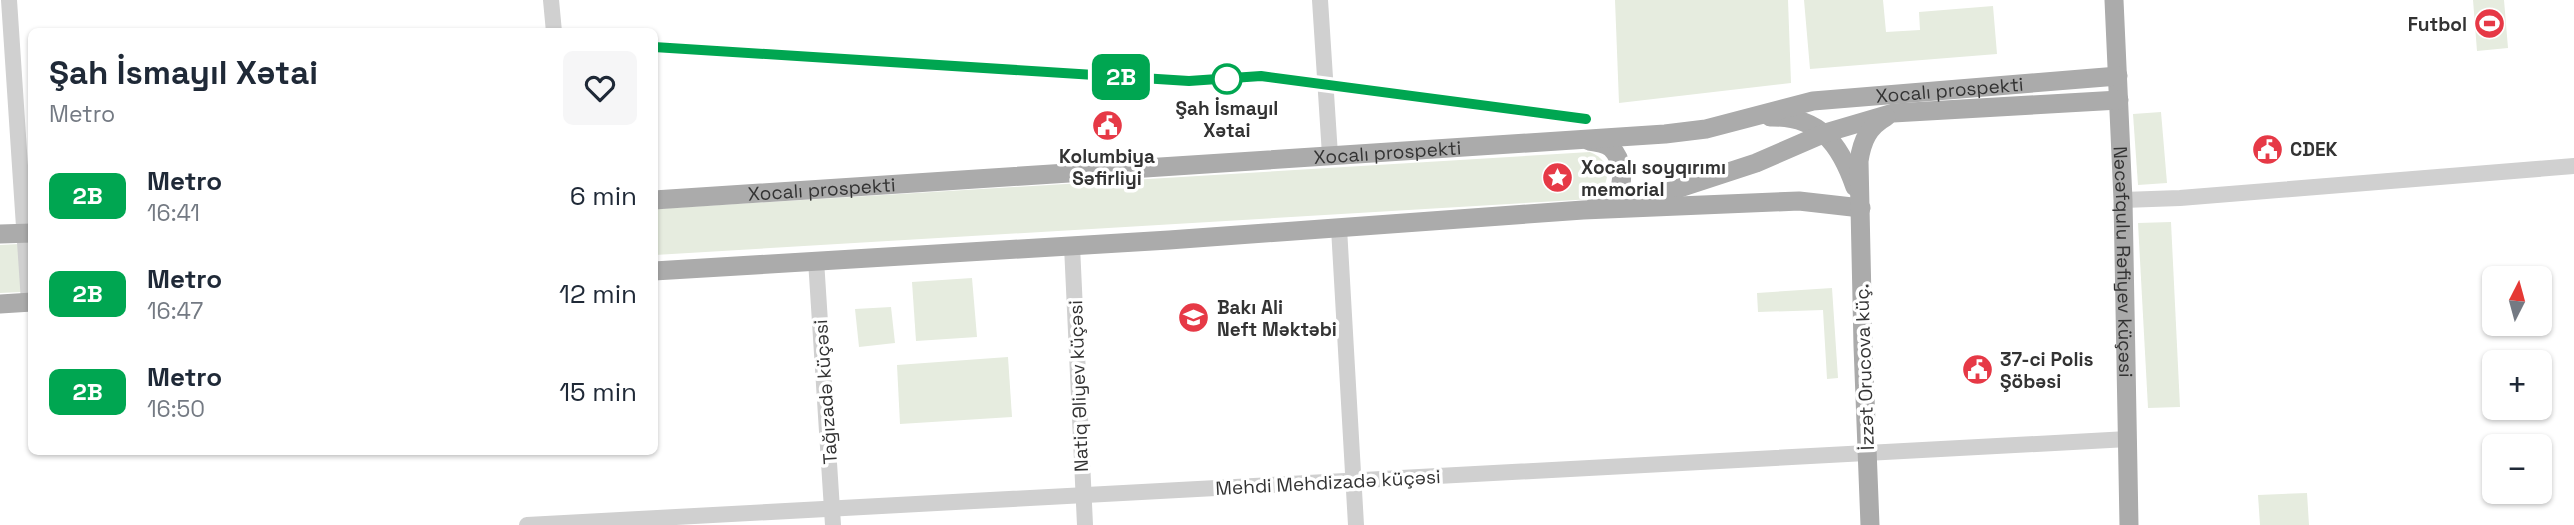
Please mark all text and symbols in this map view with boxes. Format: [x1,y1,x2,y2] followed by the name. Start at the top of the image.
[2473,7,2507,41] sports icon: Futbol
[2408,12,2467,37] place label: Futbol
[563,51,637,125] button: heart
[49,52,318,94] text: Şah İsmayıl Xətai
[1090,54,1152,100] line badge: 2B
[1106,61,1136,92] text: 2B
[1212,64,1242,94] marker: Şah İsmayıl Xətai
[1875,72,2024,109] street label: Xocalı prospekti
[1176,96,1278,143] place label: Şah İsmayıl Xətai
[49,99,115,129] text: Metro
[1090,108,1124,142] public building icon: Kolumbiya Səfirliyi
[2250,132,2284,166] public building icon: CDEK
[1313,135,1462,170] street label: Xocalı prospekti
[2290,137,2337,162] place label: CDEK
[1059,144,1155,191] place label: Kolumbiya Səfirliyi
[2108,146,2138,378] street label: Nəcəfqulu Rəfiyev küçəsi
[1581,155,1726,202] place label: Xocalı soyqırımı memorial
[1541,161,1575,195] place icon: Xocalı soyqırımı memorial
[147,164,222,198] text: Metro
[747,172,896,207] street label: Xocalı prospekti
[570,179,637,213] text: 6 min
[72,180,103,211] text: 2B
[147,198,200,228] text: 16:41
[147,262,222,296] text: Metro
[2482,266,2552,336] north arrow
[2482,266,2552,504] map controls
[559,277,637,311] text: 12 min
[72,278,103,309] text: 2B
[1849,283,1880,451] street label: İzzət Orucova küç.
[1217,295,1337,342] place label: Bakı Ali Neft Məktəbi
[147,296,203,326] text: 16:47
[1063,300,1094,472] street label: Natiq Əliyev küçəsi
[1177,301,1211,335] school or university icon: Bakı Ali Neft Məktəbi
[808,319,843,465] street label: Tağızadə küçəsi
[2000,347,2093,394] place label: 37-ci Polis Şöbəsi
[2482,350,2552,420] button: +
[1960,353,1994,387] public building icon: 37-ci Polis Şöbəsi
[147,360,222,394] text: Metro
[559,375,637,409] text: 15 min
[72,376,103,407] text: 2B
[147,394,205,424] text: 16:50
[2482,434,2552,504] button: −
[1215,464,1441,501] street label: Mehdi Mehdizadə küçəsi

